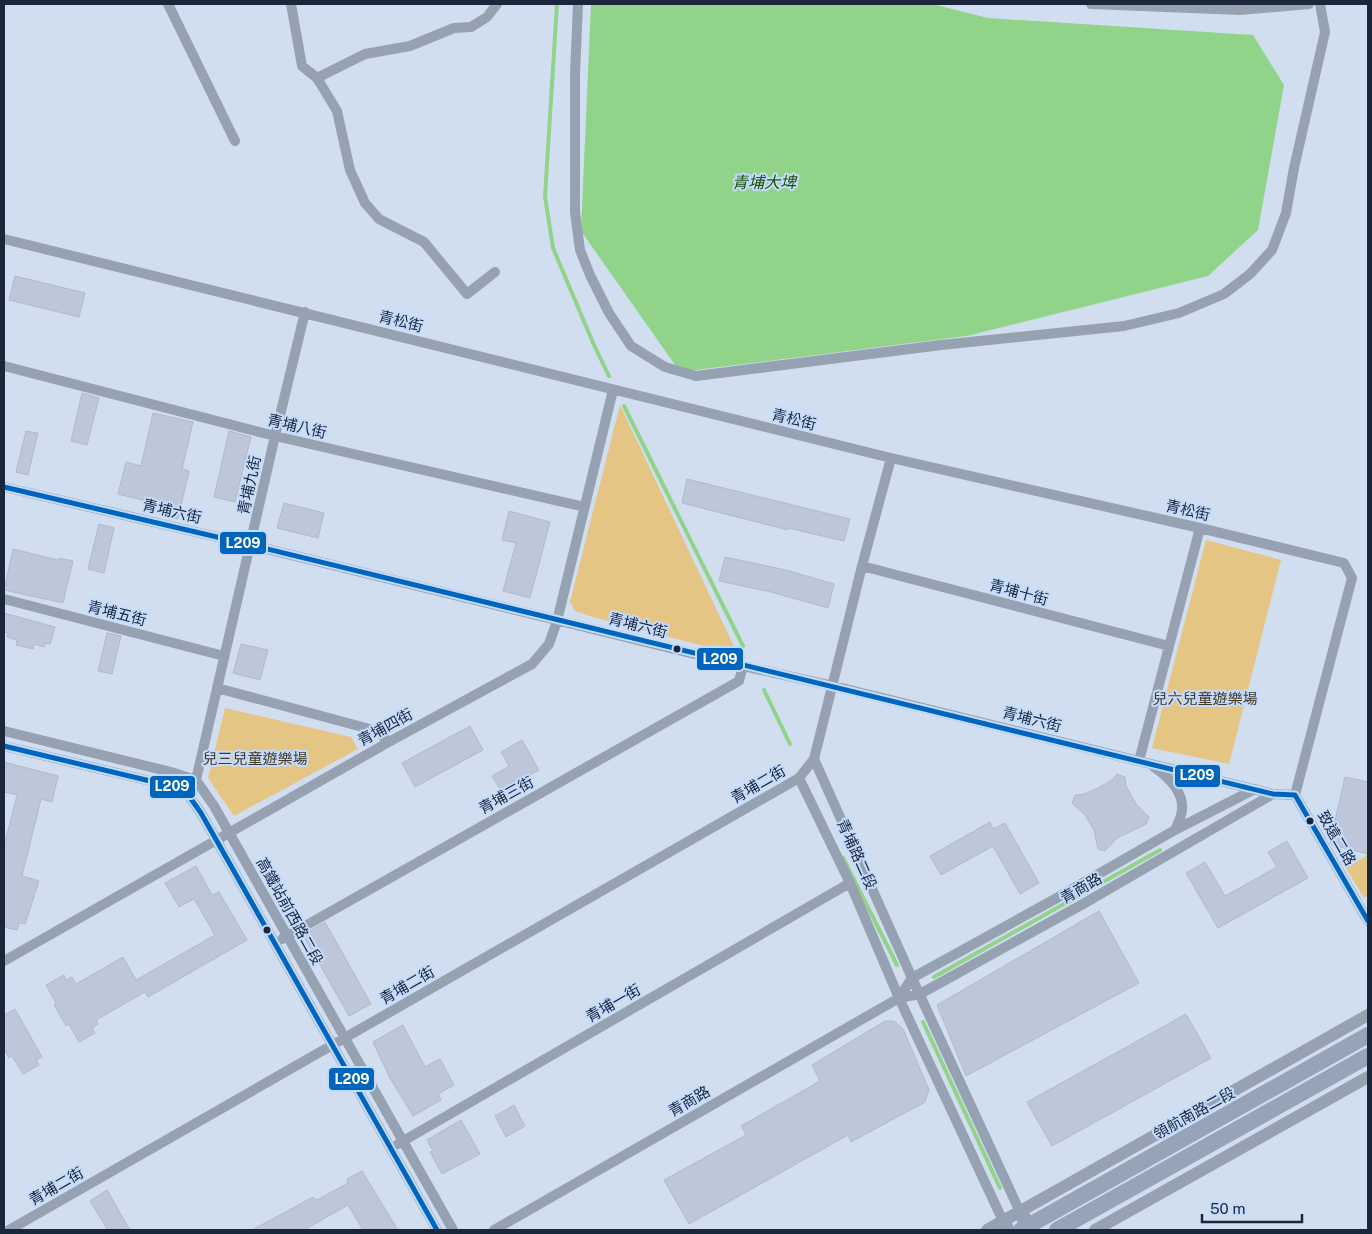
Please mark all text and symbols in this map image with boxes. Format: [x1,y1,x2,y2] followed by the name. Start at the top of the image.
[732,173,798,192] water label: 青埔大埤
[377,307,425,335] street label: 青松街
[770,405,818,433] street label: 青松街
[266,411,328,441] street label: 青埔八街
[234,454,264,516] street label: 青埔九街
[141,496,203,526] street label: 青埔六街
[1164,497,1212,523] street label: 青松街
[219,531,267,555] line badge: L209
[225,535,261,551] text: L209
[988,576,1050,608] street label: 青埔十街
[86,597,148,629] street label: 青埔五街
[607,609,669,641] street label: 青埔六街
[672,644,682,654] unlabelled marker
[696,647,744,671] line badge: L209
[702,651,738,667] text: L209
[1152,690,1258,707] park label: 兒六兒童遊樂場
[1001,703,1063,735] street label: 青埔六街
[355,705,415,749] street label: 青埔四街
[202,750,308,767] park label: 兒三兒童遊樂場
[728,762,788,806] street label: 青埔二街
[1174,764,1221,788] line badge: L209
[1179,767,1215,783] text: L209
[476,773,536,817] street label: 青埔三街
[149,775,196,799] line badge: L209
[154,778,190,794] text: L209
[1315,808,1359,868] street label: 致遠二路
[834,816,880,892] street label: 青埔路二段
[1305,816,1315,826] unlabelled marker
[253,854,327,968] street label: 高鐵站前西路二段
[1057,869,1105,907] street label: 青商路
[262,925,272,935] unlabelled marker
[377,963,437,1007] street label: 青埔二街
[583,981,643,1025] street label: 青埔一街
[328,1067,375,1091] line badge: L209
[334,1071,370,1087] text: L209
[665,1082,713,1120] street label: 青商路
[1151,1084,1237,1142] street label: 領航南路二段
[26,1164,86,1208] street label: 青埔二街
[1202,1192,1302,1224] scale bar
[1210,1200,1245,1217] text: 50 m

